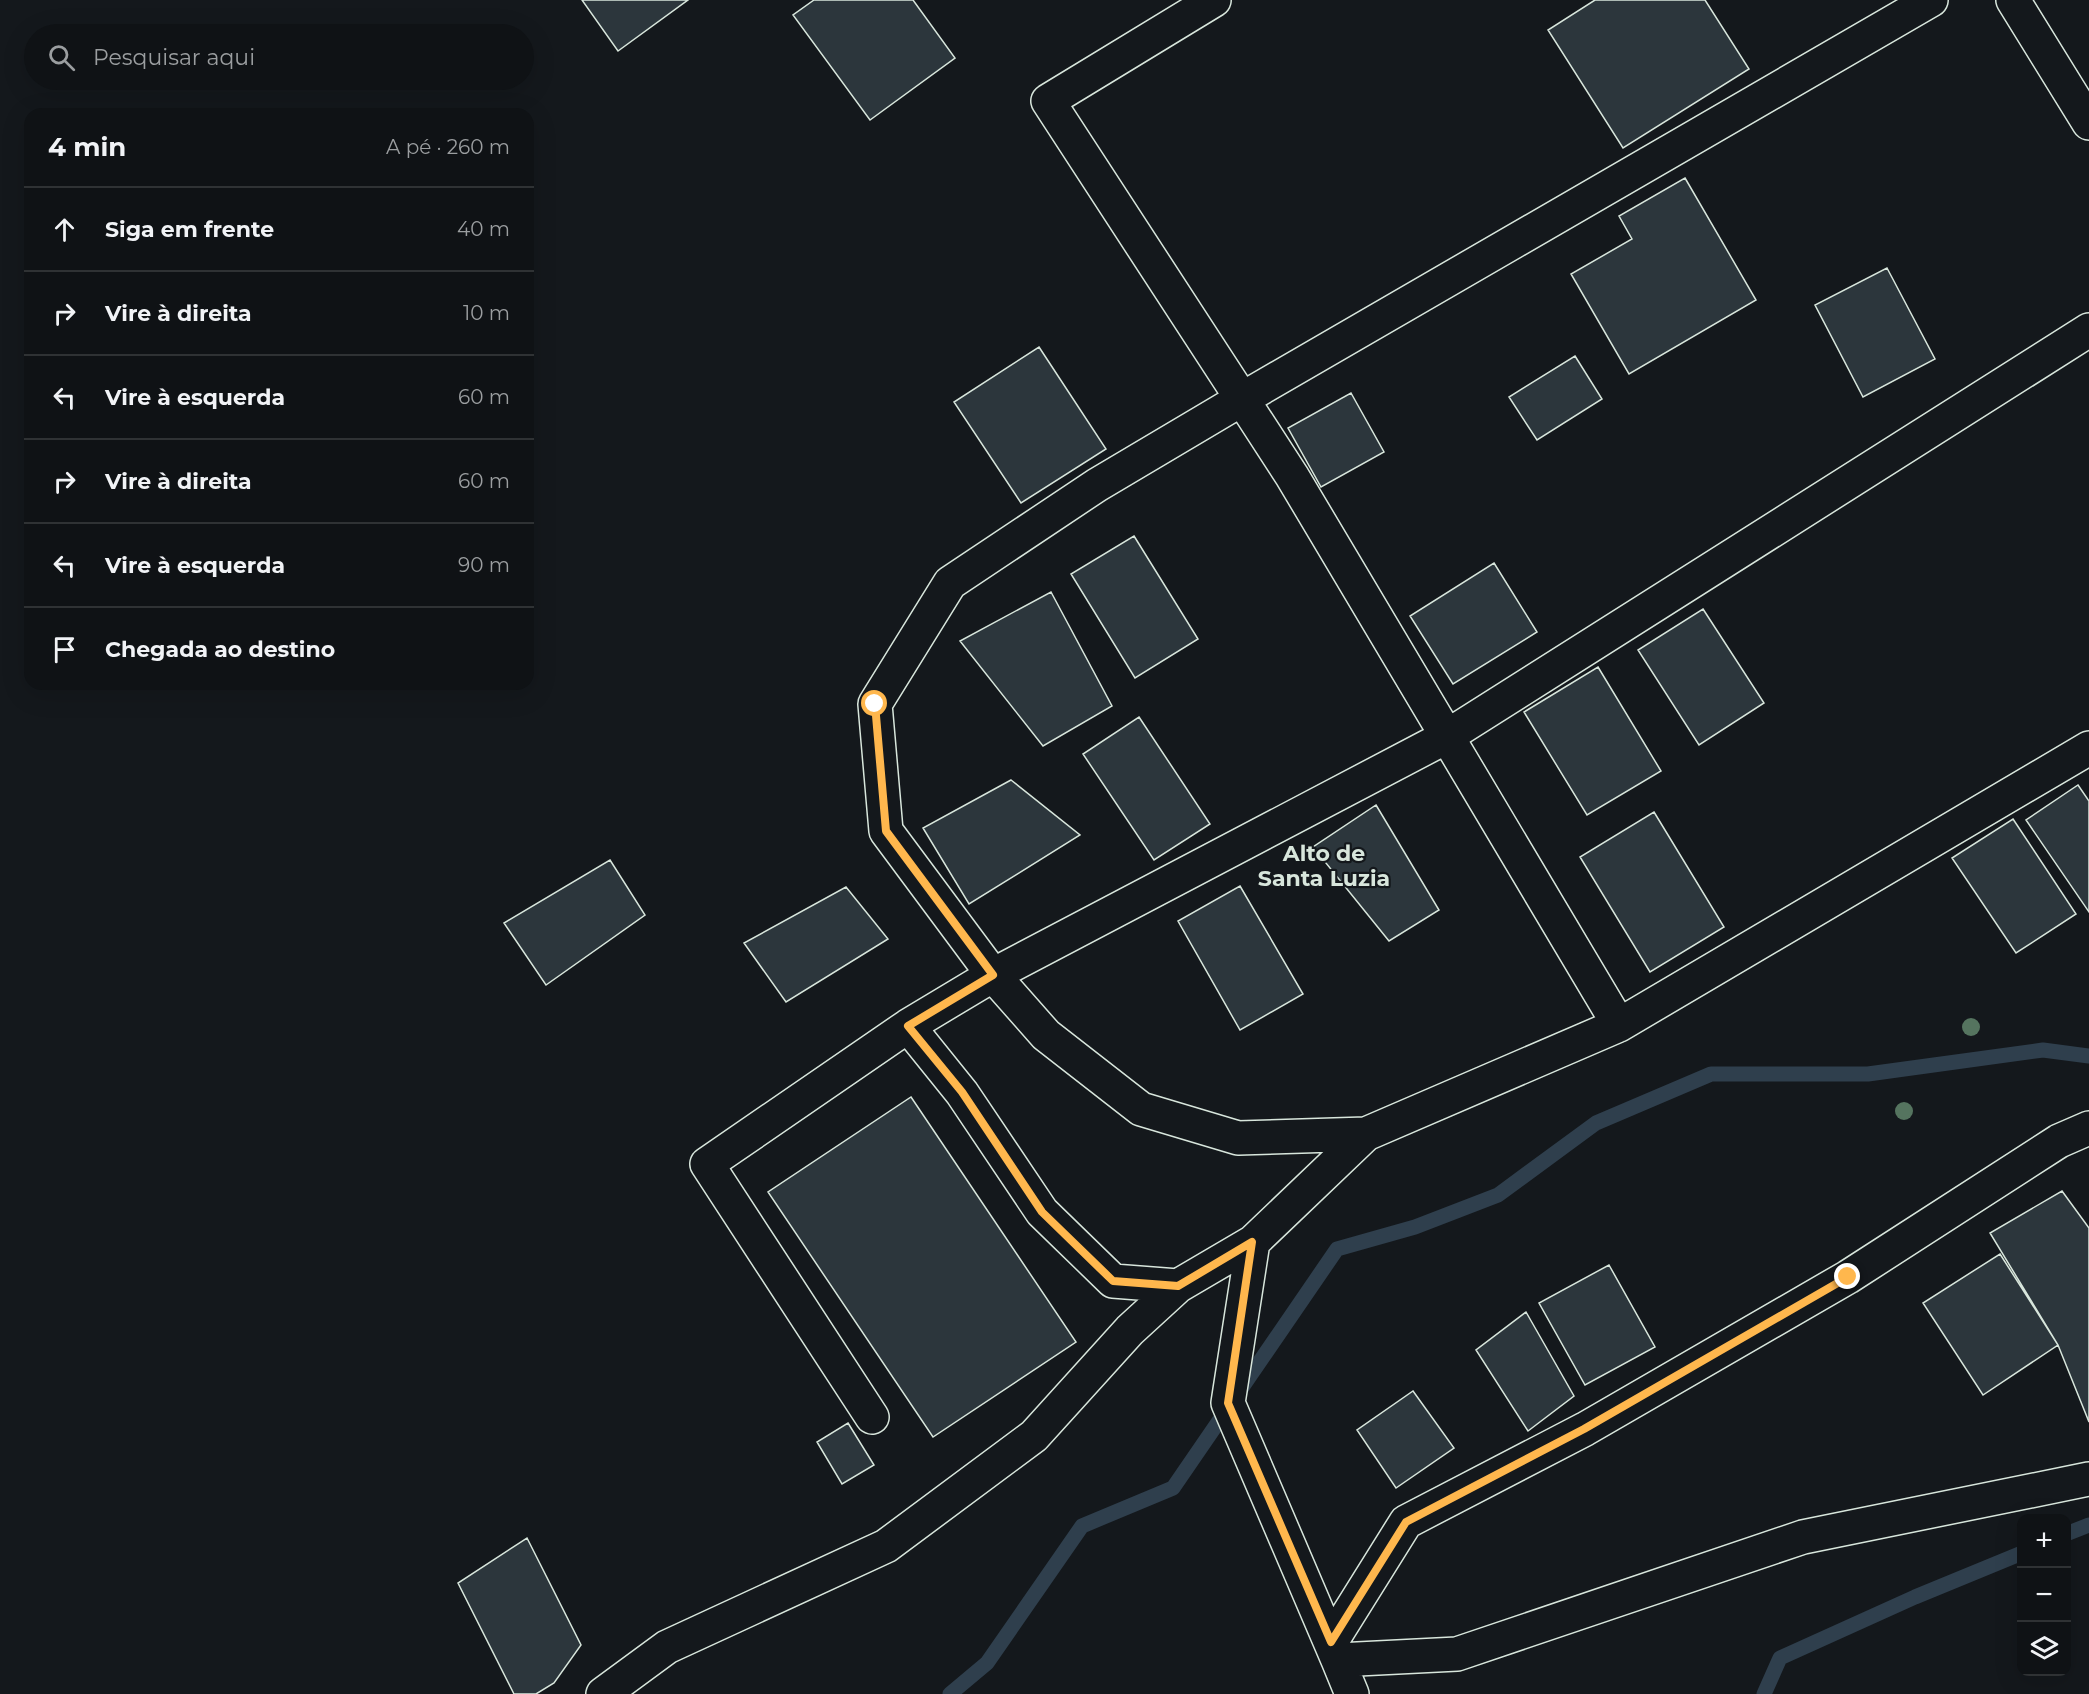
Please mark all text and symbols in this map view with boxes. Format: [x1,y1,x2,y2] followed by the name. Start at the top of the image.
[24,24,534,90] search box
[45,41,78,74] icon: search
[93,44,255,71] text: Pesquisar aqui
[48,131,126,163] text: 4 min
[386,135,510,159] text: A pé · 260 m
[48,213,81,246] icon: ahead
[105,216,274,243] text: Siga em frente
[457,217,510,241] text: 40 m
[48,297,81,330] icon: right
[105,300,252,327] text: Vire à direita
[463,301,510,325] text: 10 m
[48,381,81,414] icon: left
[105,384,285,411] text: Vire à esquerda
[458,385,510,409] text: 60 m
[48,465,81,498] icon: right
[105,468,252,495] text: Vire à direita
[458,469,510,493] text: 60 m
[48,549,81,582] icon: left
[105,552,285,579] text: Vire à esquerda
[458,553,510,577] text: 90 m
[48,633,81,666] icon: arrive
[105,636,335,663] text: Chegada ao destino
[861,690,887,716] route start
[1258,840,1390,892] district label: Alto de Santa Luzia
[1834,1263,1860,1289] route end
[2017,1514,2071,1676] map controls
[2017,1514,2071,1568] button: +
[2017,1568,2071,1622] button: −
[2017,1622,2071,1676] button: layers

